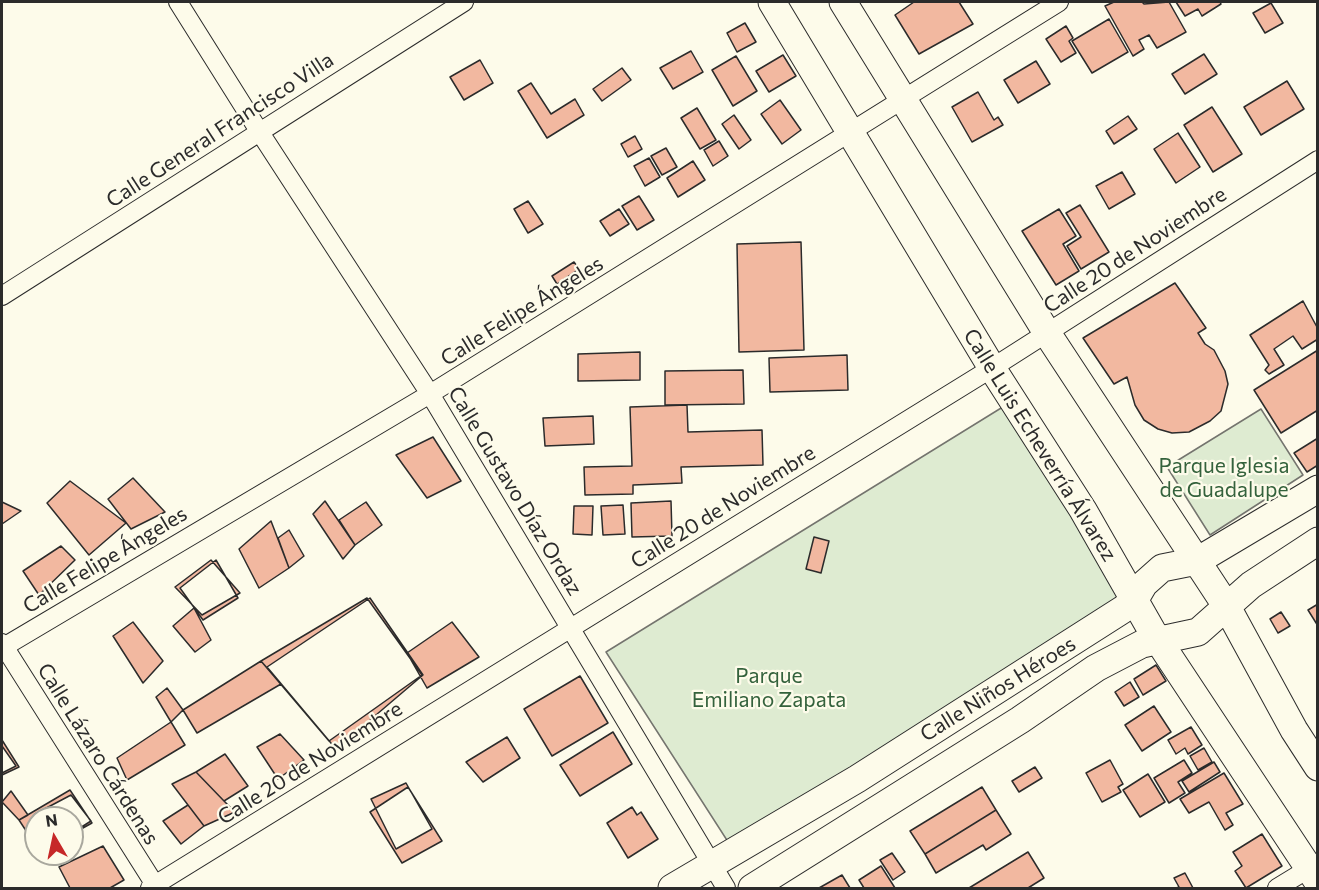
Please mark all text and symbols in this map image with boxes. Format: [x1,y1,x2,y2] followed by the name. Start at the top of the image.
[102,47,338,213] street label: Calle General Francisco Villa
[1039,181,1231,319] street label: Calle 20 de Noviembre
[436,251,608,371] street label: Calle Felipe Ángeles
[958,324,1122,566] street label: Calle Luis Echeverría Álvarez
[443,382,587,600] street label: Calle Gustavo Díaz Ordaz
[626,440,820,574] street label: Calle 20 de Noviembre
[1159,453,1289,503] park label: Parque Iglesia de Guadalupe
[18,501,192,619] street label: Calle Felipe Ángeles
[916,631,1080,747] street label: Calle Niños Héroes
[32,659,164,849] street label: Calle Lázaro Cárdenas
[692,663,846,713] park label: Parque Emiliano Zapata
[213,696,407,830] street label: Calle 20 de Noviembre
[24,806,84,866] north arrow
[44,809,59,830] text: N

